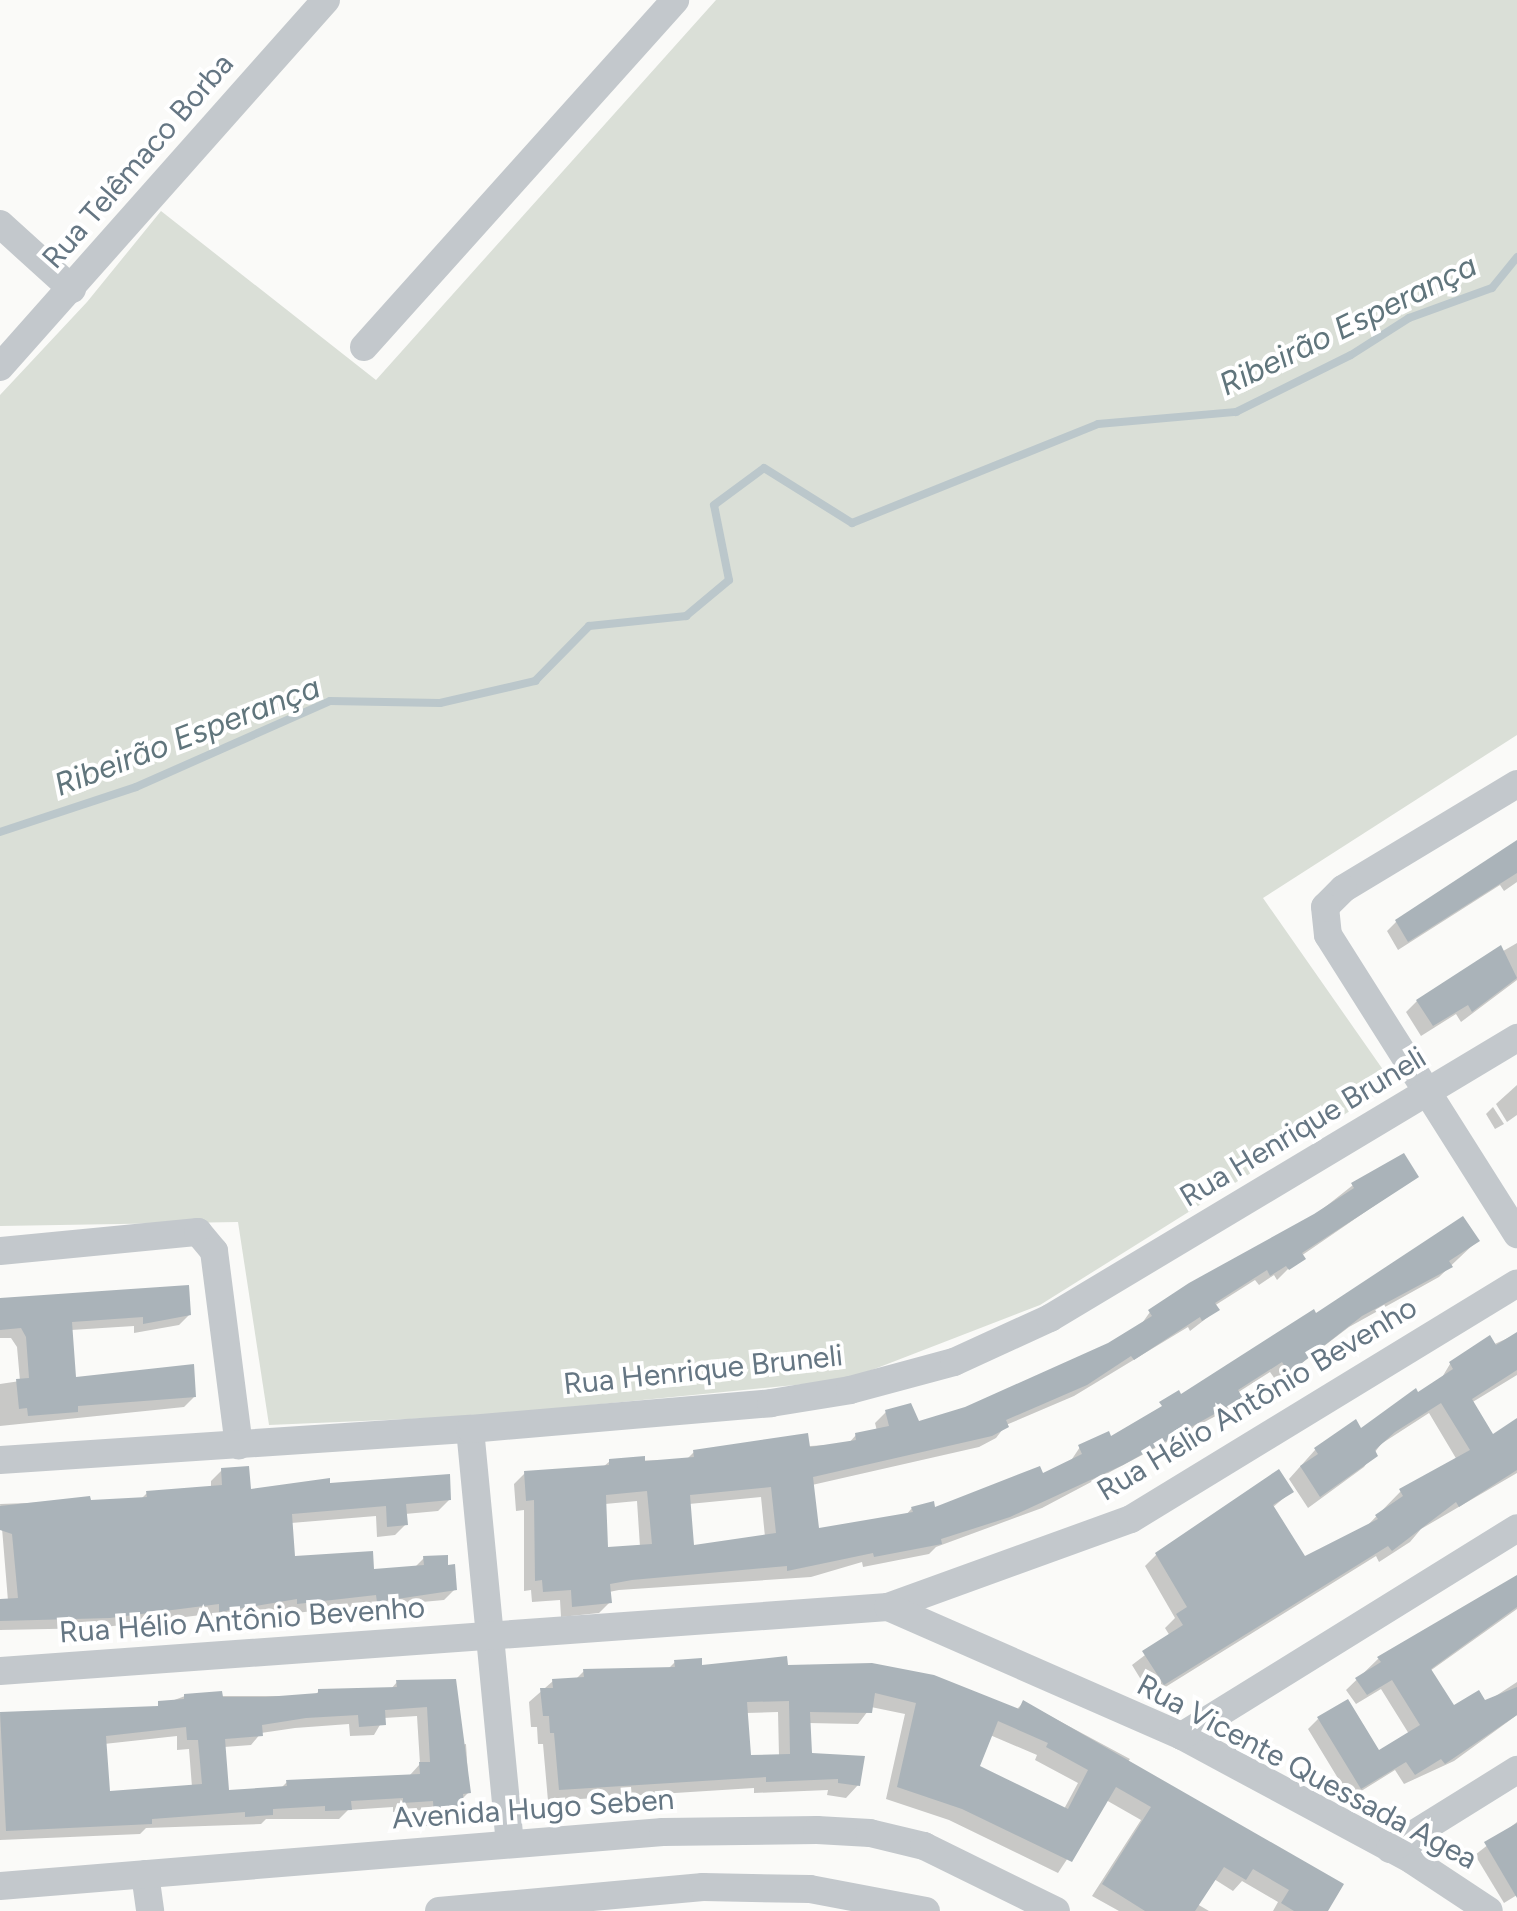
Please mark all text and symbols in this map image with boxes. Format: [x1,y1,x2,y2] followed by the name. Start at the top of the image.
[35,46,241,276] street label: Rua Telêmaco Borba
[1213,246,1483,404] water label: Ribeirão Esperança
[49,668,325,804] water label: Ribeirão Esperança
[1173,1039,1433,1215] street label: Rua Henrique Bruneli
[1091,1289,1423,1509] street label: Rua Hélio Antônio Bevenho
[562,1337,844,1403] street label: Rua Henrique Bruneli
[58,1589,426,1651] street label: Rua Hélio Antônio Bevenho
[1131,1667,1483,1877] street label: Rua Vicente Quessada Agea
[391,1781,675,1837] street label: Avenida Hugo Seben

